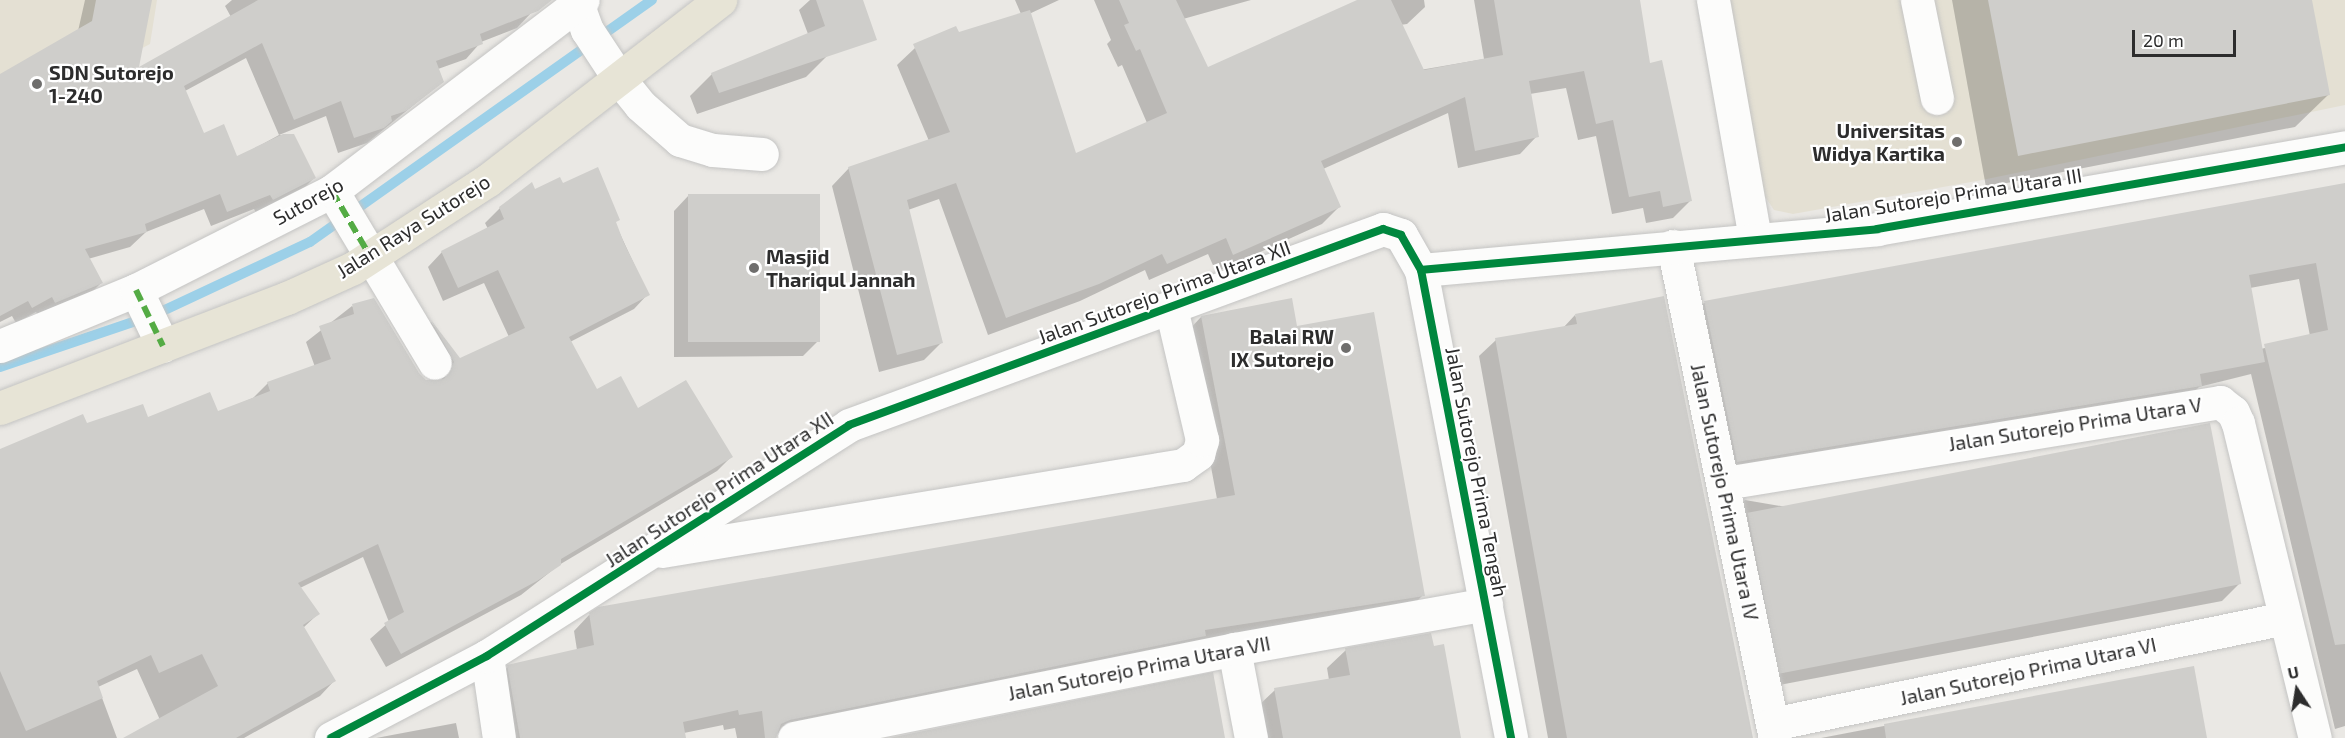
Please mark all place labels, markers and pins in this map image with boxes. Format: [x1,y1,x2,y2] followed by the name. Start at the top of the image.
[49,60,174,107] place label: SDN Sutorejo 1-240
[30,77,44,91] marker: SDN Sutorejo 1-240
[1812,118,1945,165] place label: Universitas Widya Kartika
[1950,135,1964,149] marker: Universitas Widya Kartika
[766,244,916,291] place label: Masjid Thariqul Jannah
[747,261,761,275] marker: Masjid Thariqul Jannah
[1230,324,1334,371] place label: Balai RW IX Sutorejo
[1339,341,1353,355] marker: Balai RW IX Sutorejo

